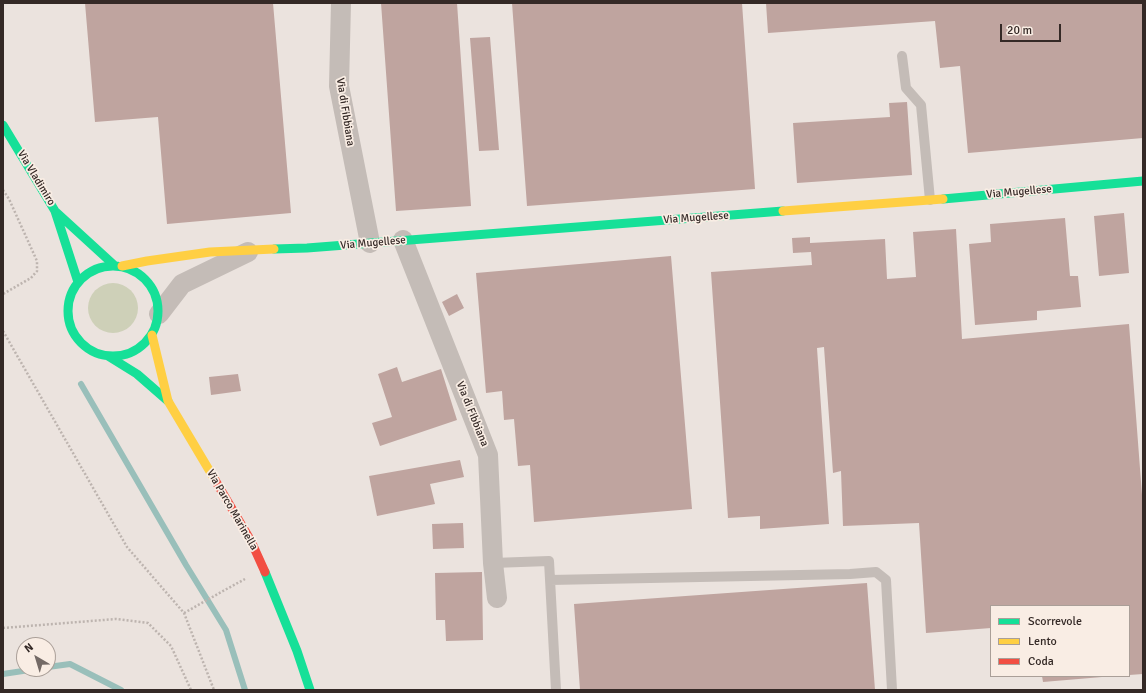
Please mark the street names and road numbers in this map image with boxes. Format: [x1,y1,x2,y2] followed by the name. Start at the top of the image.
[333,77,357,147] street label: Via di Fibbiana
[14,148,58,208] street label: Via Vladimiro
[986,183,1052,201] street label: Via Mugellese
[663,209,729,227] street label: Via Mugellese
[340,234,406,252] street label: Via Mugellese
[453,380,491,448] street label: Via di Fibbiana
[204,467,260,553] street label: Via Parco Marinella

